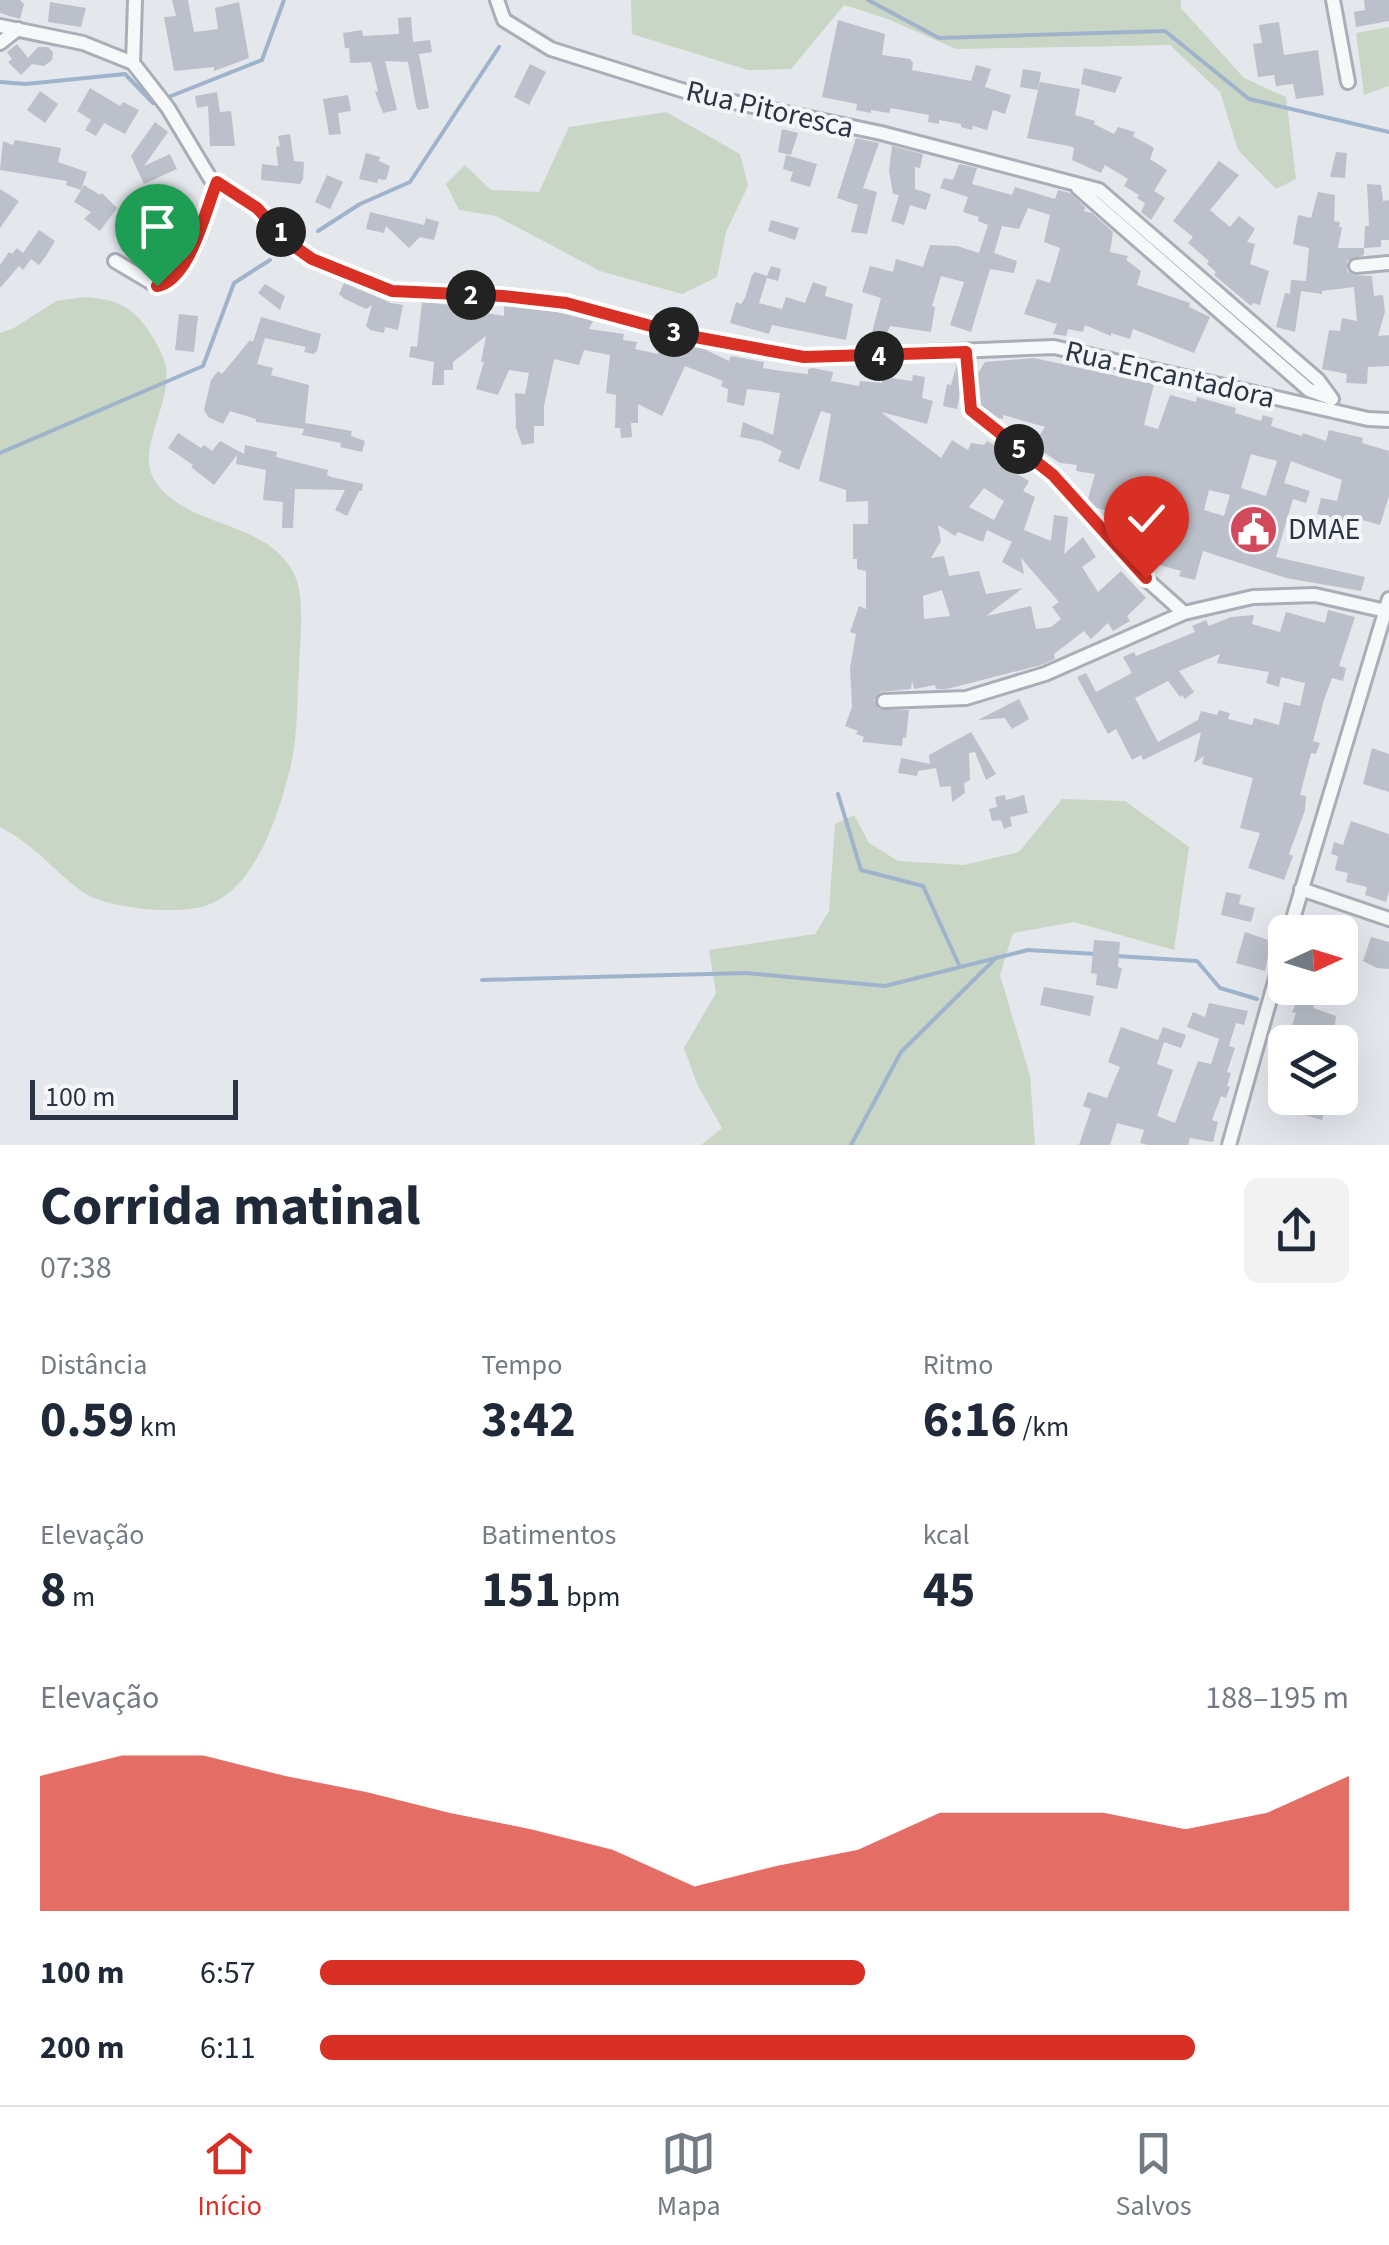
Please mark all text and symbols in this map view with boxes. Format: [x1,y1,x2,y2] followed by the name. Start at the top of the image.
[682,69,858,150] street label: Rua Pitoresca
[115,184,200,287] pin
[130,199,185,254] icon: arrive
[256,207,306,257] pin: 1
[274,212,288,252] text: 1
[446,270,496,320] pin: 2
[464,275,478,315] text: 2
[649,307,699,357] pin: 3
[667,312,681,352] text: 3
[1061,329,1279,420] street label: Rua Encantadora
[854,331,904,381] pin: 4
[872,336,886,376] text: 4
[994,424,1044,474] pin: 5
[1012,429,1026,469] text: 5
[1104,476,1189,579] pin
[1119,491,1174,546] icon: check
[1227,503,1279,555] public building icon: DMAE
[1288,508,1360,551] place label: DMAE
[1268,915,1358,1005] north arrow
[1268,915,1358,1115] map controls
[1268,1025,1358,1115] button: layers
[30,1075,238,1120] scale bar
[45,1077,116,1117] text: 100 m
[40,1168,421,1246] text: Corrida matinal
[1244,1178,1349,1283] button: share
[40,1245,112,1291] text: 07:38
[40,1345,147,1385] text: Distância
[481,1345,562,1385] text: Tempo
[923,1345,993,1385] text: Ritmo
[40,1385,134,1456] text: 0.59
[481,1385,576,1456] text: 3:42
[923,1385,1017,1456] text: 6:16
[134,1407,177,1447] text: km
[1017,1407,1069,1447] text: /km
[40,1515,144,1555] text: Elevação
[481,1515,616,1555] text: Batimentos
[923,1515,970,1555] text: kcal
[40,1555,66,1626] text: 8
[481,1555,561,1626] text: 151
[923,1555,975,1626] text: 45
[66,1577,95,1617] text: m
[561,1577,620,1617] text: bpm
[40,1675,159,1721] text: Elevação
[1205,1675,1349,1721] text: 188–195 m
[40,1950,125,1996] text: 100 m
[200,1950,256,1996] text: 6:57
[40,2025,125,2071] text: 200 m
[200,2025,256,2071] text: 6:11
[197,2126,262,2226] tab: Início
[657,2126,721,2226] tab: Mapa
[1115,2126,1192,2226] tab: Salvos

